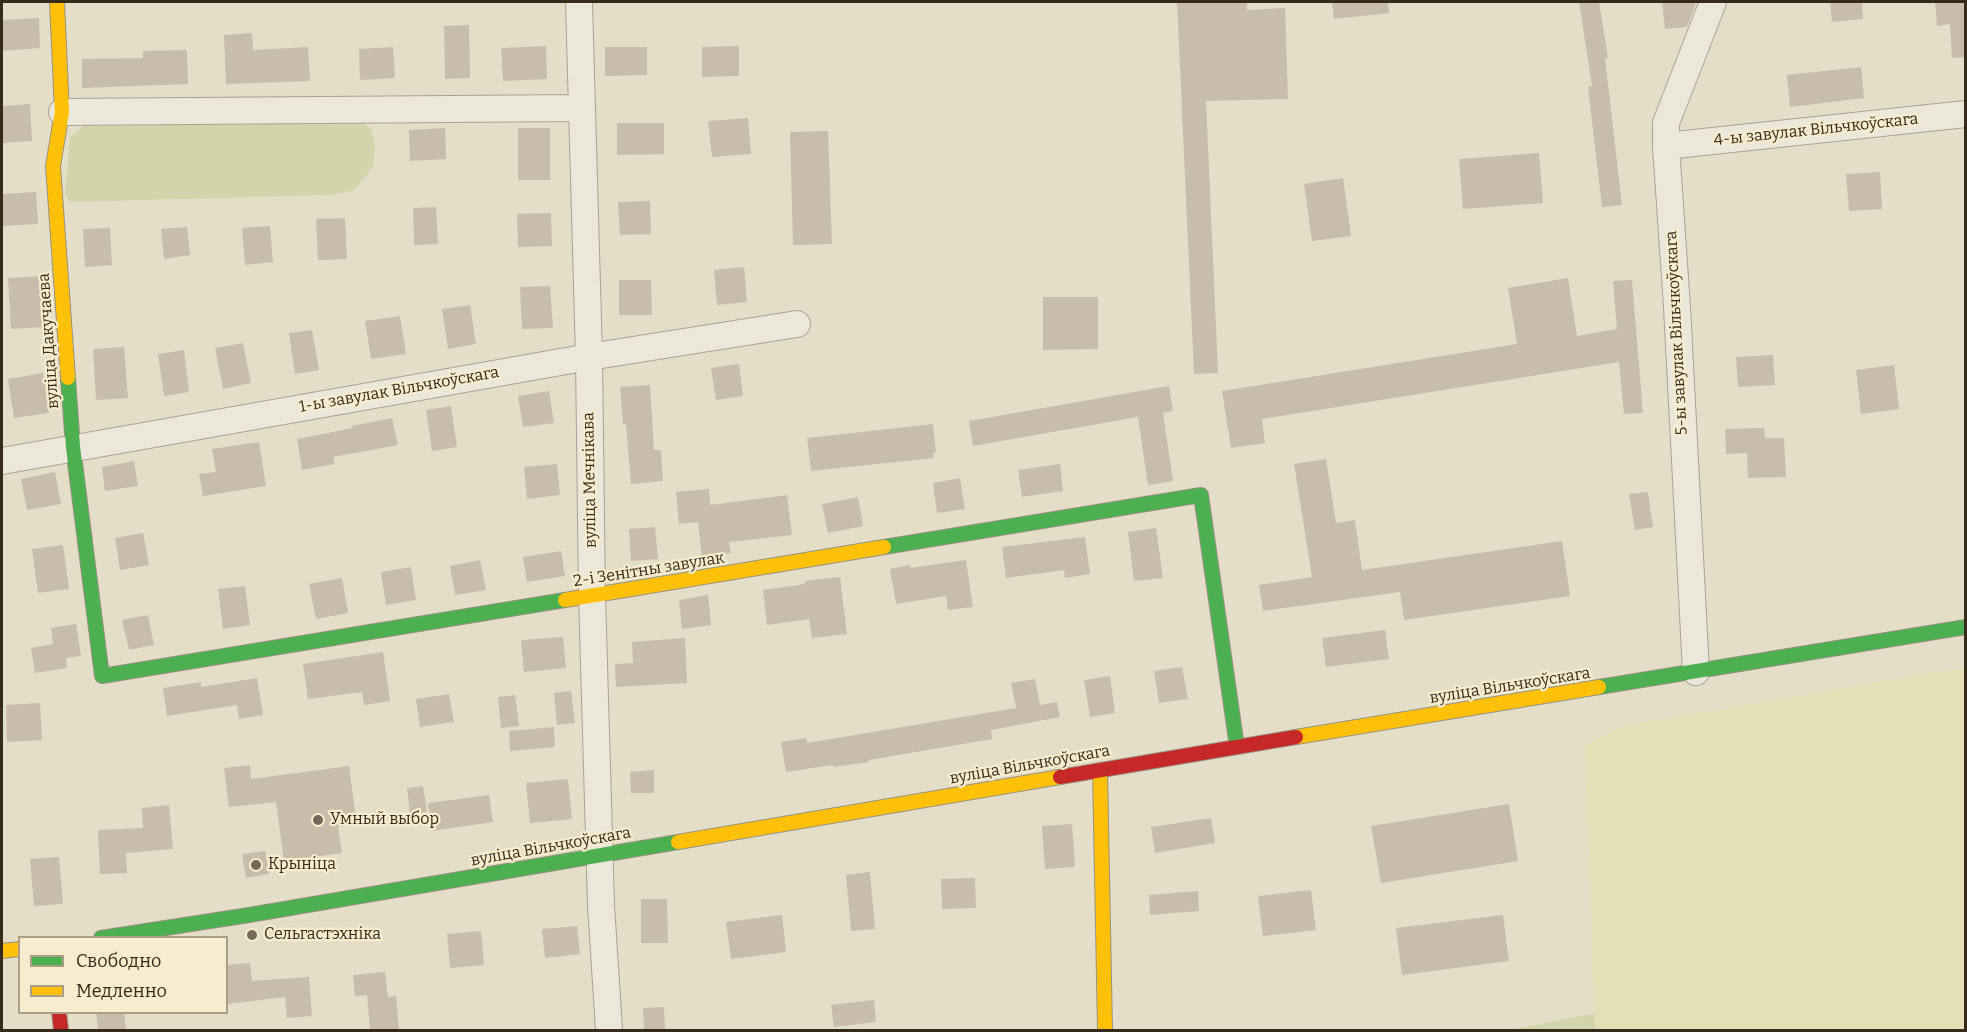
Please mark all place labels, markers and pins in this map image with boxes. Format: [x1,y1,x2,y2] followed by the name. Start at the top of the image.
[330,810,439,830] place label: Умный выбор
[311,813,325,827] marker: Умный выбор
[268,855,336,875] place label: Крыніца
[249,858,263,872] marker: Крыніца
[264,925,381,945] place label: Сельгастэхніка
[245,928,259,942] marker: Сельгастэхніка

